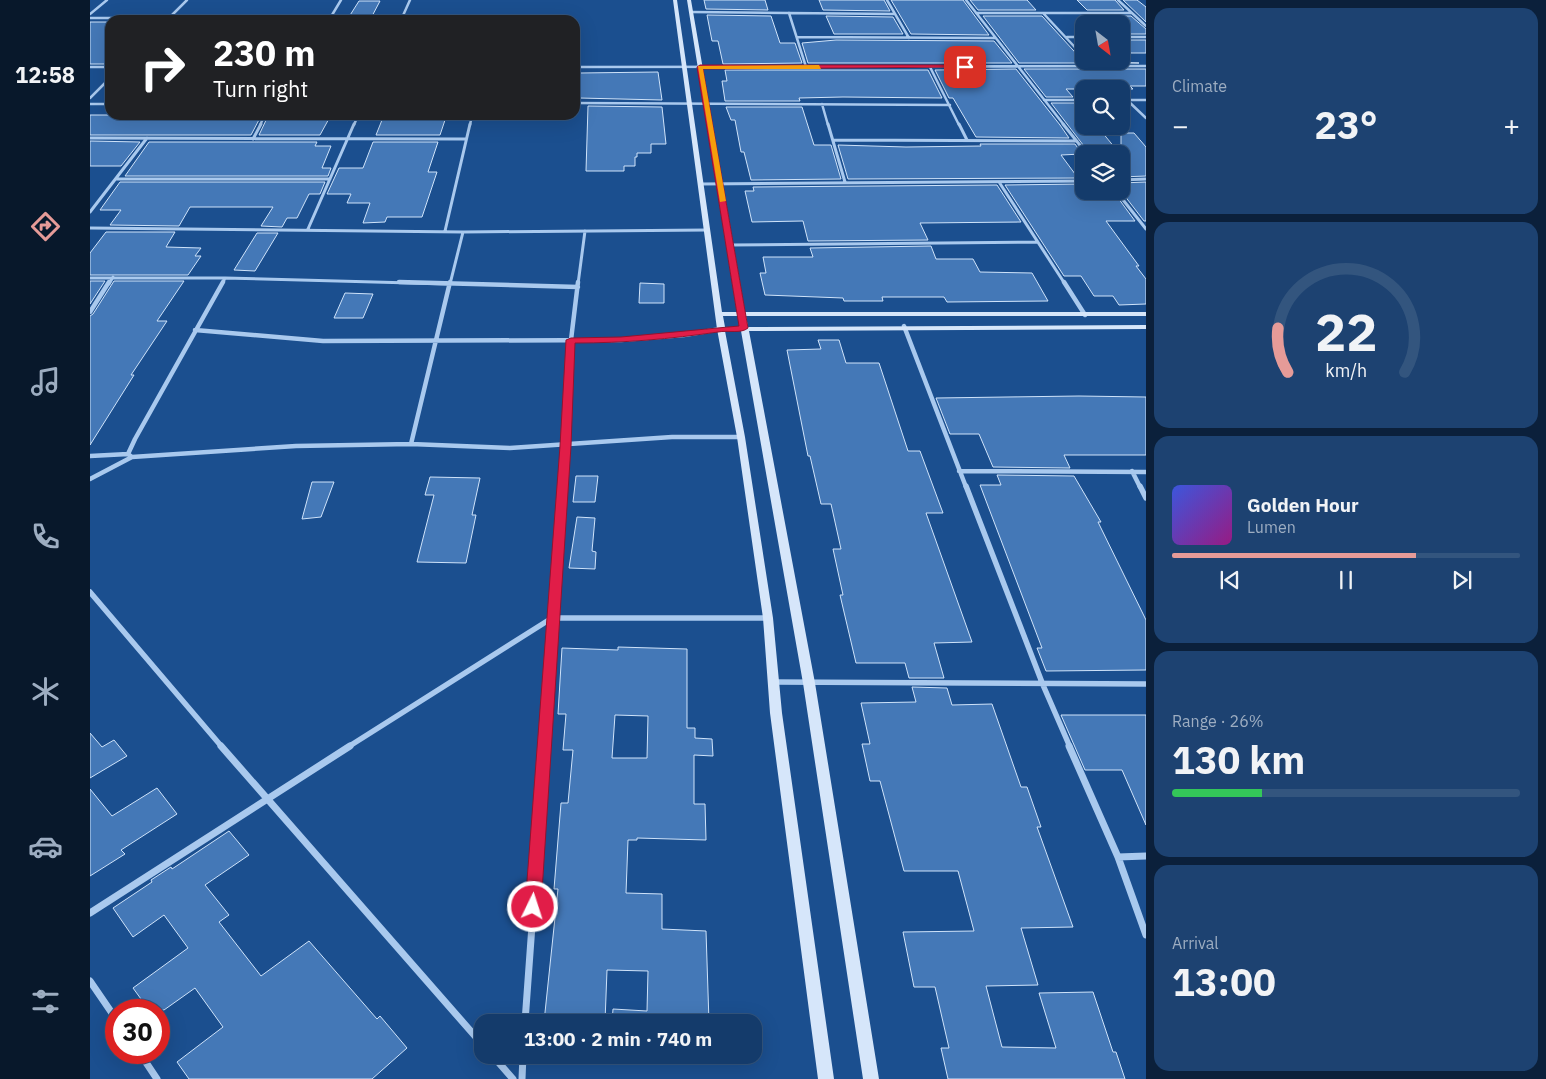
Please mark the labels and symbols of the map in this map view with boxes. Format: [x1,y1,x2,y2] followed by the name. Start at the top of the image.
[1075,15,1130,70] north arrow
[944,46,986,88] pin
[506,880,558,932] position arrow
[105,999,170,1064] speed limit sign: 30

